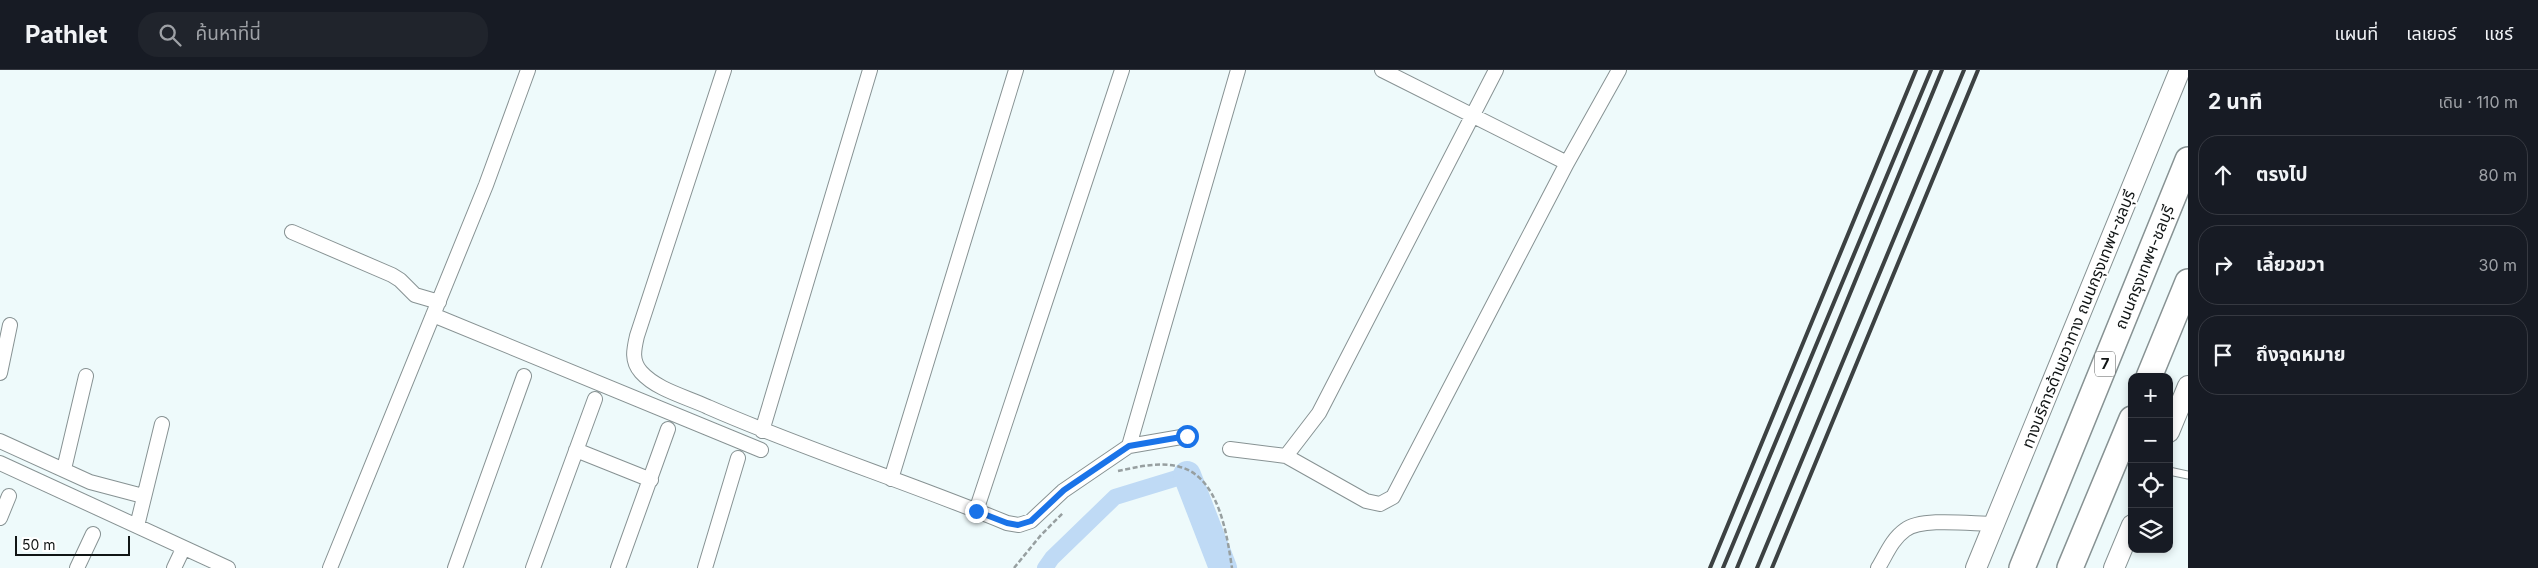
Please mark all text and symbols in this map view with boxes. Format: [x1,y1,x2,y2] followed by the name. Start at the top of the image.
[138,12,488,57] search box
[25,20,108,49] text: Pathlet
[156,21,184,49] icon: search
[196,22,261,45] text: ค้นหาที่นี่
[2334,23,2378,44] text: แผนที่
[2406,23,2456,44] text: เลเยอร์
[2484,23,2513,44] text: แชร์
[2208,89,2262,114] text: 2 นาที
[2439,92,2518,112] text: เดิน · 110 m
[2209,161,2237,189] icon: ahead
[2256,163,2308,186] text: ตรงไป
[2478,165,2517,185] text: 80 m
[2017,187,2139,451] street label: ทางบริการด้านขวาทาง ถนนกรุงเทพฯ-ชลบุรี
[2110,202,2178,332] street label: ถนนกรุงเทพฯ-ชลบุรี
[2209,251,2237,279] icon: right
[2256,253,2325,276] text: เลี้ยวขวา
[2479,255,2517,275] text: 30 m
[2209,341,2237,369] icon: arrive
[2256,343,2346,366] text: ถึงจุดหมาย
[2095,352,2115,376] road number: 7
[2128,373,2173,553] map controls
[2128,373,2173,418] button: +
[2128,418,2173,463] button: −
[1176,425,1199,448] route start
[2128,463,2173,508] button: locate
[965,500,988,523] route end
[2128,508,2173,553] button: layers
[15,533,130,556] scale bar
[22,536,56,553] text: 50 m

